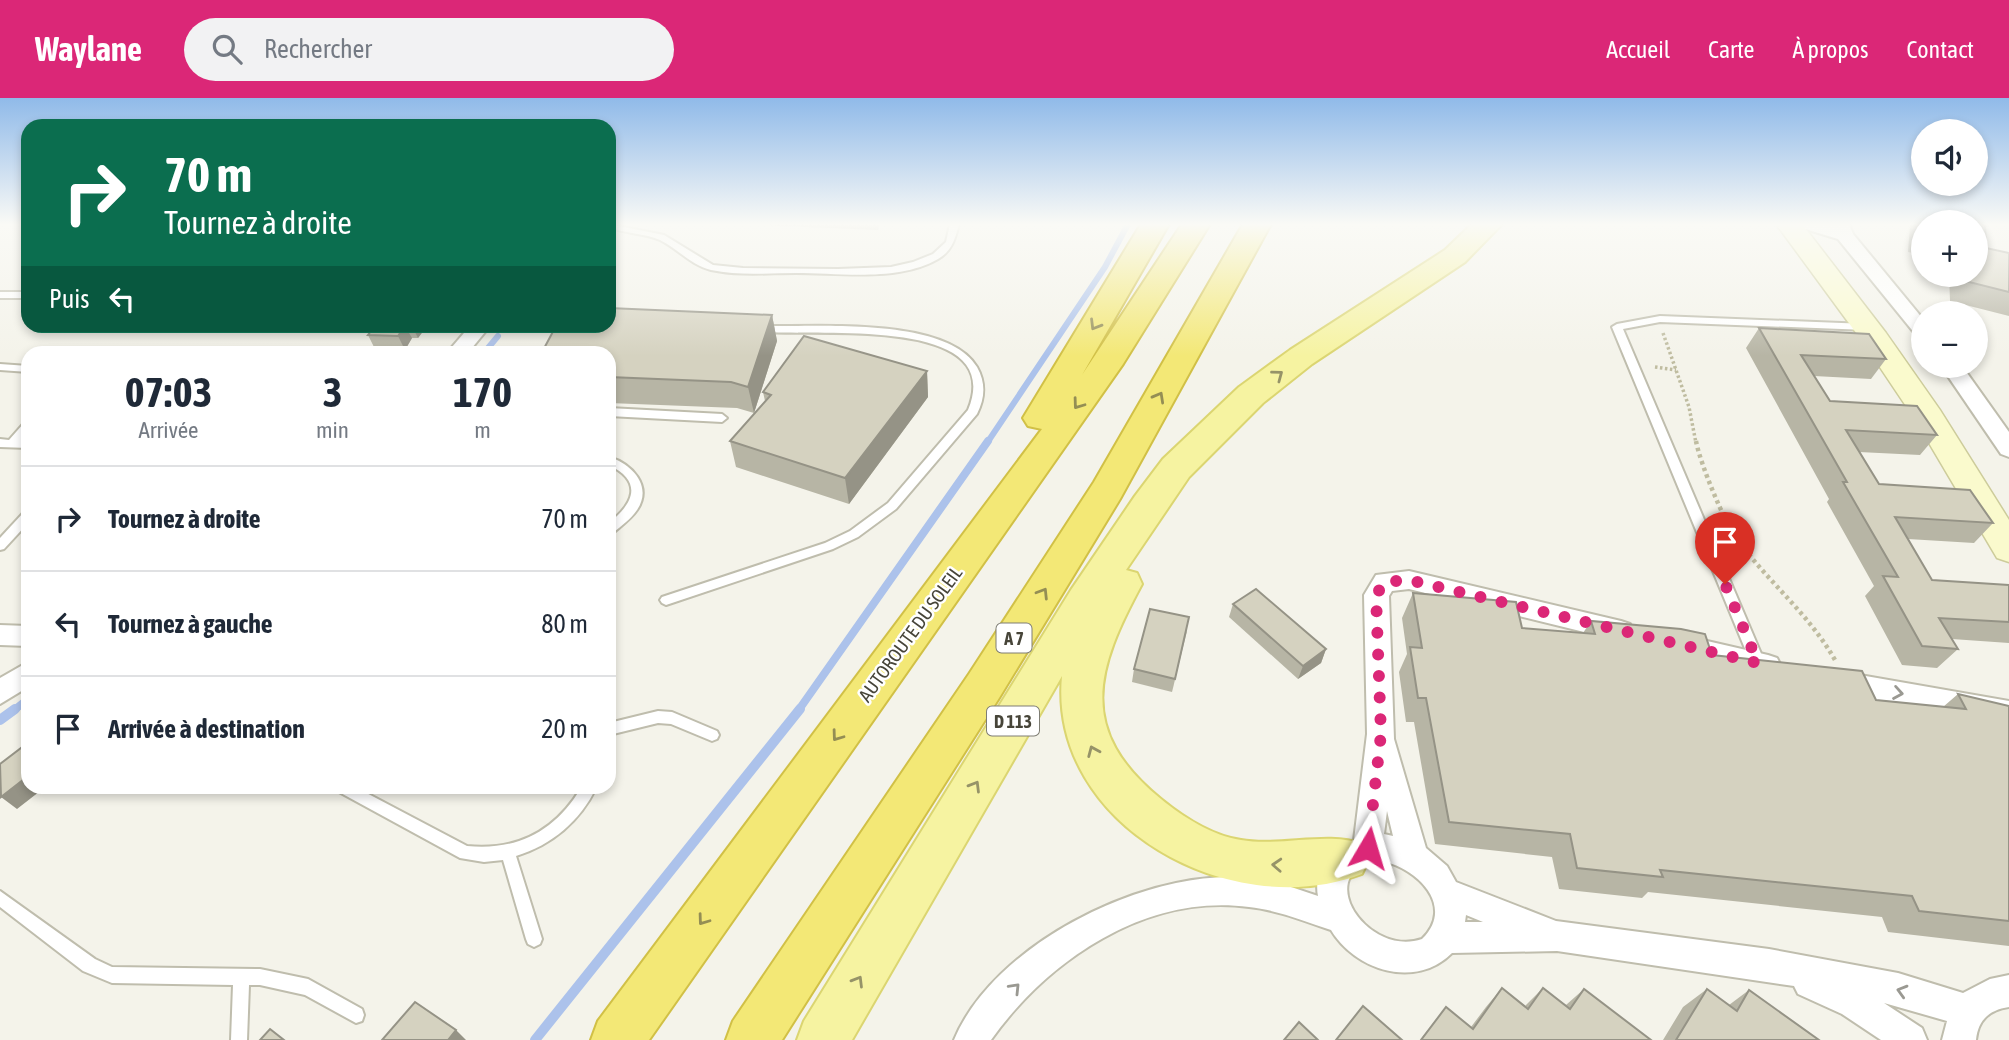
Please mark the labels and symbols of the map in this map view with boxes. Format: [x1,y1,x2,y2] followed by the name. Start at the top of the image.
[1090,318,1103,330] one-way arrow
[1270,370,1283,383] one-way arrow
[1151,392,1164,405] one-way arrow
[1073,396,1086,409] one-way arrow
[1695,512,1755,584] pin
[854,562,967,706] street label: AUTOROUTE DU SOLEIL
[1034,587,1047,600] one-way arrow
[996,624,1032,652] road number: A 7
[1893,685,1904,700] one-way arrow
[987,706,1039,736] road number: D 113
[833,728,845,741] one-way arrow
[1088,746,1102,758] one-way arrow
[966,781,979,794] one-way arrow
[1331,811,1405,885] position arrow
[1271,858,1282,873] one-way arrow
[699,912,712,925] one-way arrow
[849,976,862,989] one-way arrow
[1007,983,1020,996] one-way arrow
[1896,985,1908,999] one-way arrow

